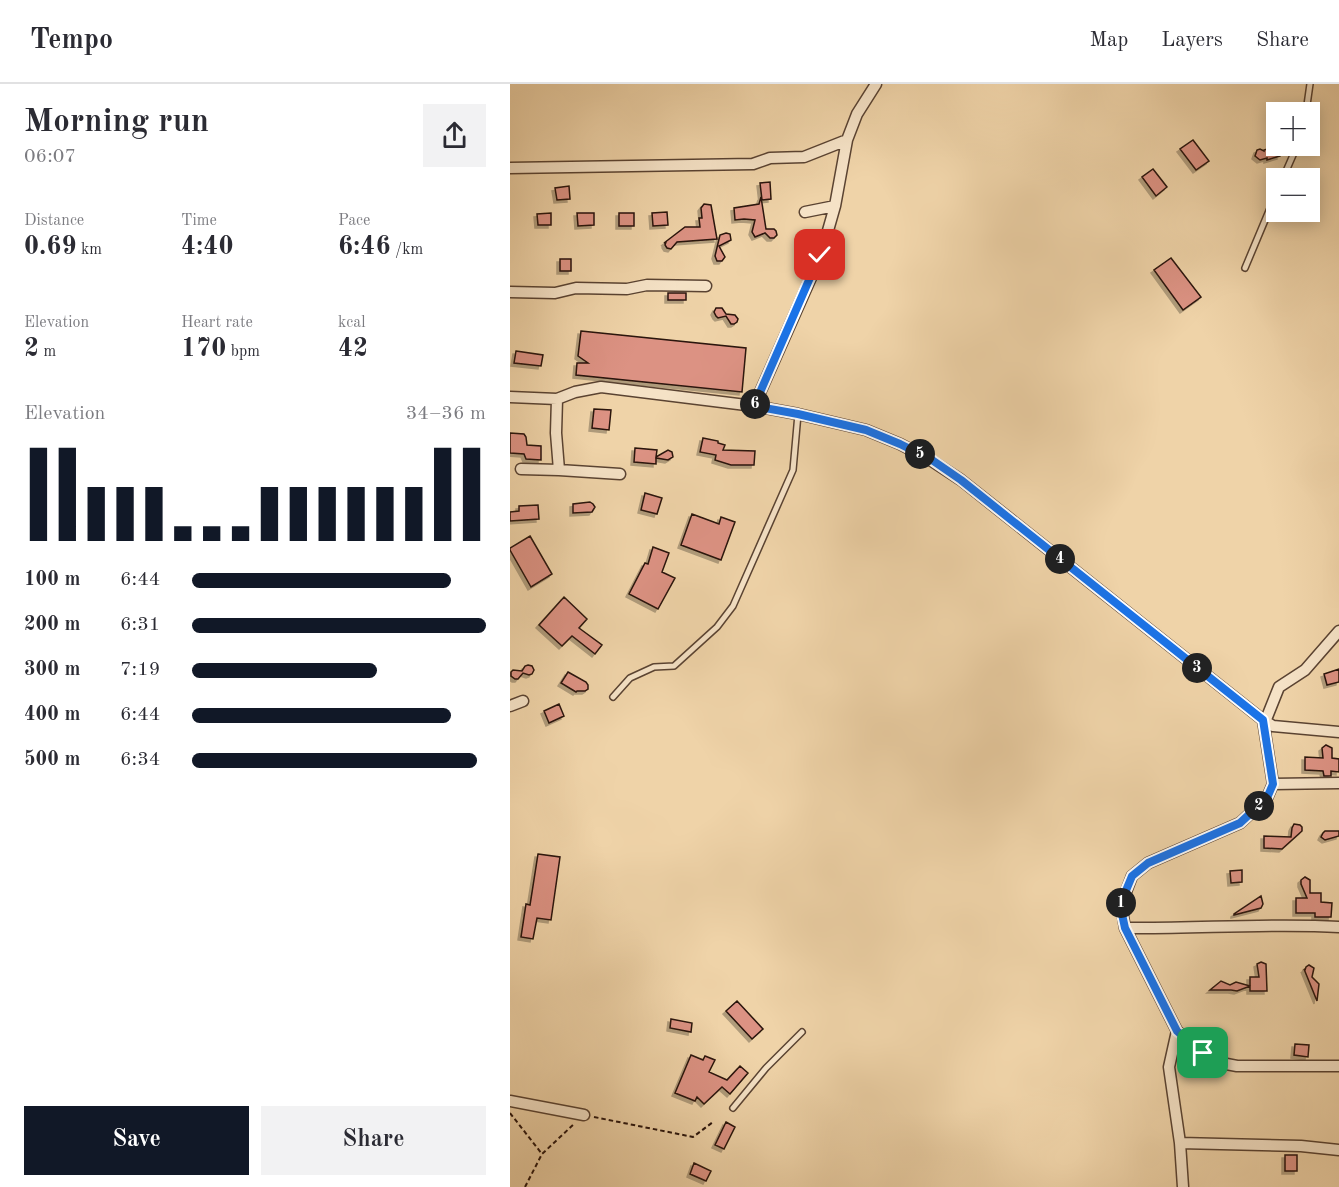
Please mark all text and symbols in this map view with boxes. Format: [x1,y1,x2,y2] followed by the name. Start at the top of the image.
[30,27,113,55] text: Tempo
[1089,30,1128,51] text: Map
[1161,30,1223,51] text: Layers
[1256,30,1309,51] text: Share
[1266,102,1320,222] map controls
[1266,102,1320,156] button: +
[423,104,486,167] button: share
[24,106,209,139] text: Morning run
[24,147,76,167] text: 06:07
[1266,168,1320,222] button: −
[24,213,84,229] text: Distance
[181,213,217,229] text: Time
[338,213,370,229] text: Pace
[794,229,845,280] pin
[24,234,77,260] text: 0.69
[181,234,234,260] text: 4:40
[338,234,391,260] text: 6:46
[803,238,836,271] icon: check
[77,242,102,258] text: km
[391,242,423,258] text: /km
[24,315,89,331] text: Elevation
[181,315,253,331] text: Heart rate
[338,315,366,331] text: kcal
[24,336,39,362] text: 2
[181,336,226,362] text: 170
[338,336,368,362] text: 42
[39,344,56,360] text: m
[226,344,260,360] text: bpm
[740,389,770,419] pin: 6
[750,396,760,412] text: 6
[24,404,105,424] text: Elevation
[406,404,486,424] text: 34–36 m
[905,439,935,469] pin: 5
[915,446,925,462] text: 5
[1045,544,1075,574] pin: 4
[1055,551,1065,567] text: 4
[24,570,80,590] text: 100 m
[120,570,160,590] text: 6:44
[24,615,80,635] text: 200 m
[120,615,160,635] text: 6:31
[1182,653,1212,683] pin: 3
[24,660,80,680] text: 300 m
[120,660,160,680] text: 7:19
[1192,660,1202,676] text: 3
[24,705,80,725] text: 400 m
[120,705,160,725] text: 6:44
[24,750,80,770] text: 500 m
[120,750,160,770] text: 6:34
[1244,791,1274,821] pin: 2
[1254,798,1264,814] text: 2
[1106,888,1136,918] pin: 1
[1116,895,1126,911] text: 1
[1177,1027,1228,1078] pin
[1186,1036,1219,1069] icon: arrive
[24,1106,249,1175] button: Save
[261,1106,486,1175] button: Share

